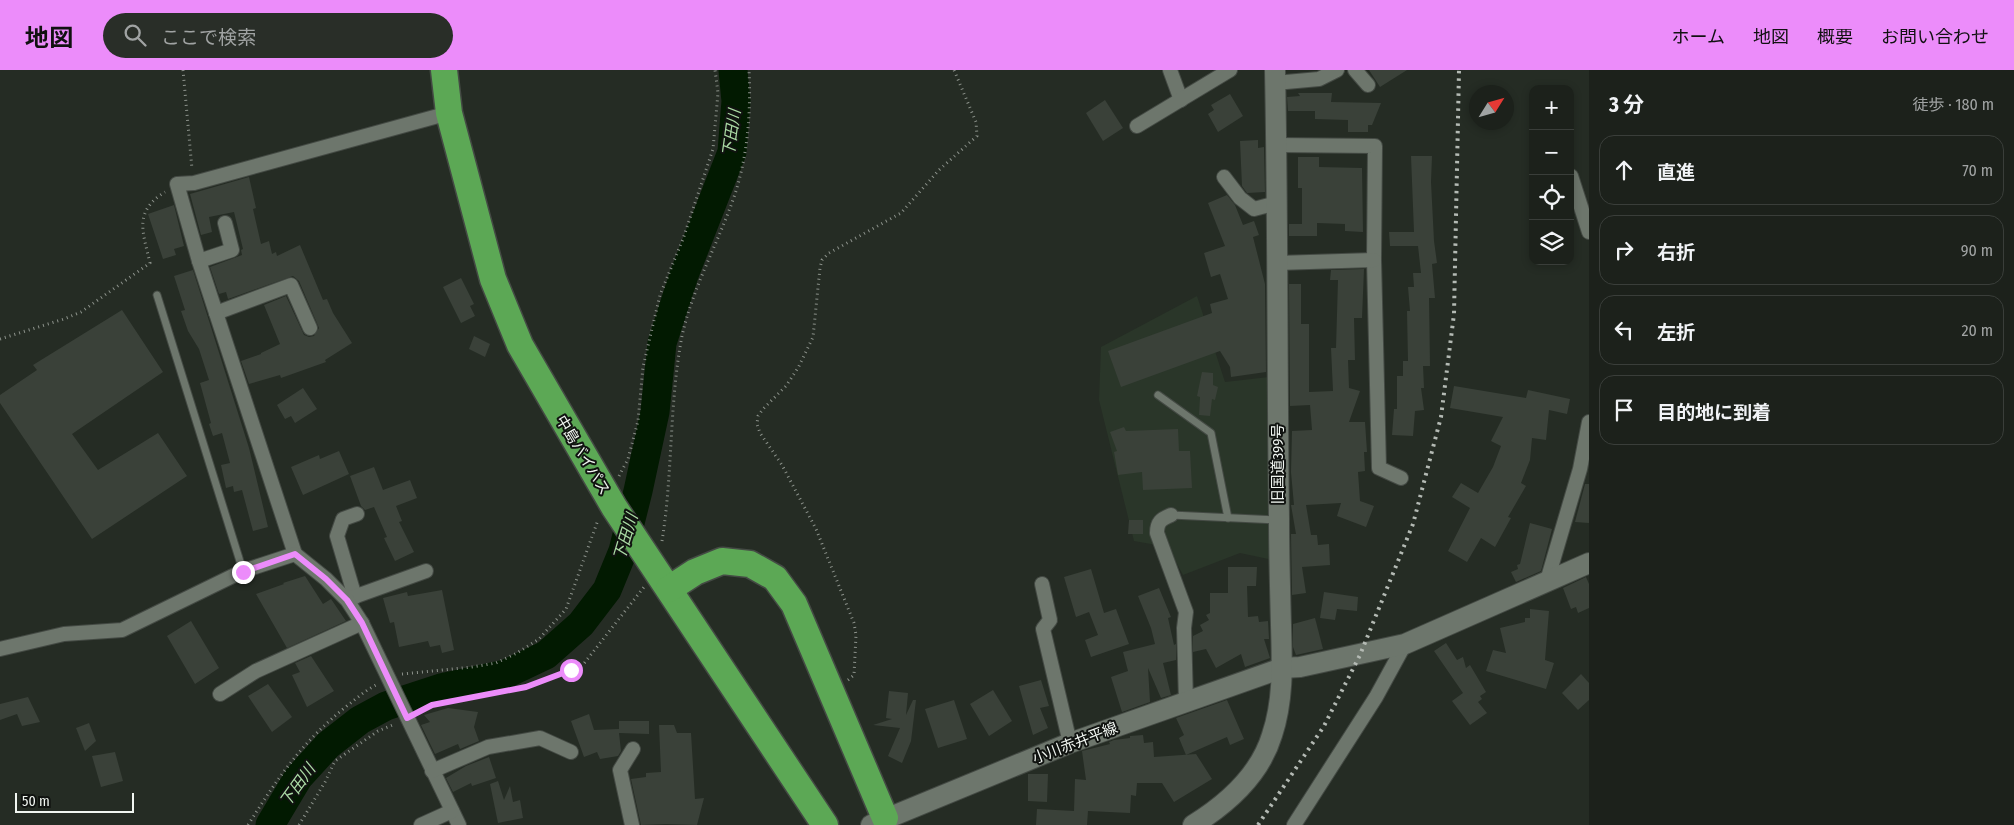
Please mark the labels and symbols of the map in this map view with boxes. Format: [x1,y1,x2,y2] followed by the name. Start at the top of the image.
[1469,85,1514,130] north arrow
[719,106,745,158] water label: 下田川
[552,412,614,498] street label: 中島バイパス
[1269,423,1287,505] street label: 旧国道399号
[609,510,642,563] water label: 下田川
[232,561,255,584] route end
[560,659,583,682] route start
[1030,718,1120,768] street label: 小川赤井平線
[276,759,320,810] water label: 下田川
[15,790,134,813] scale bar

